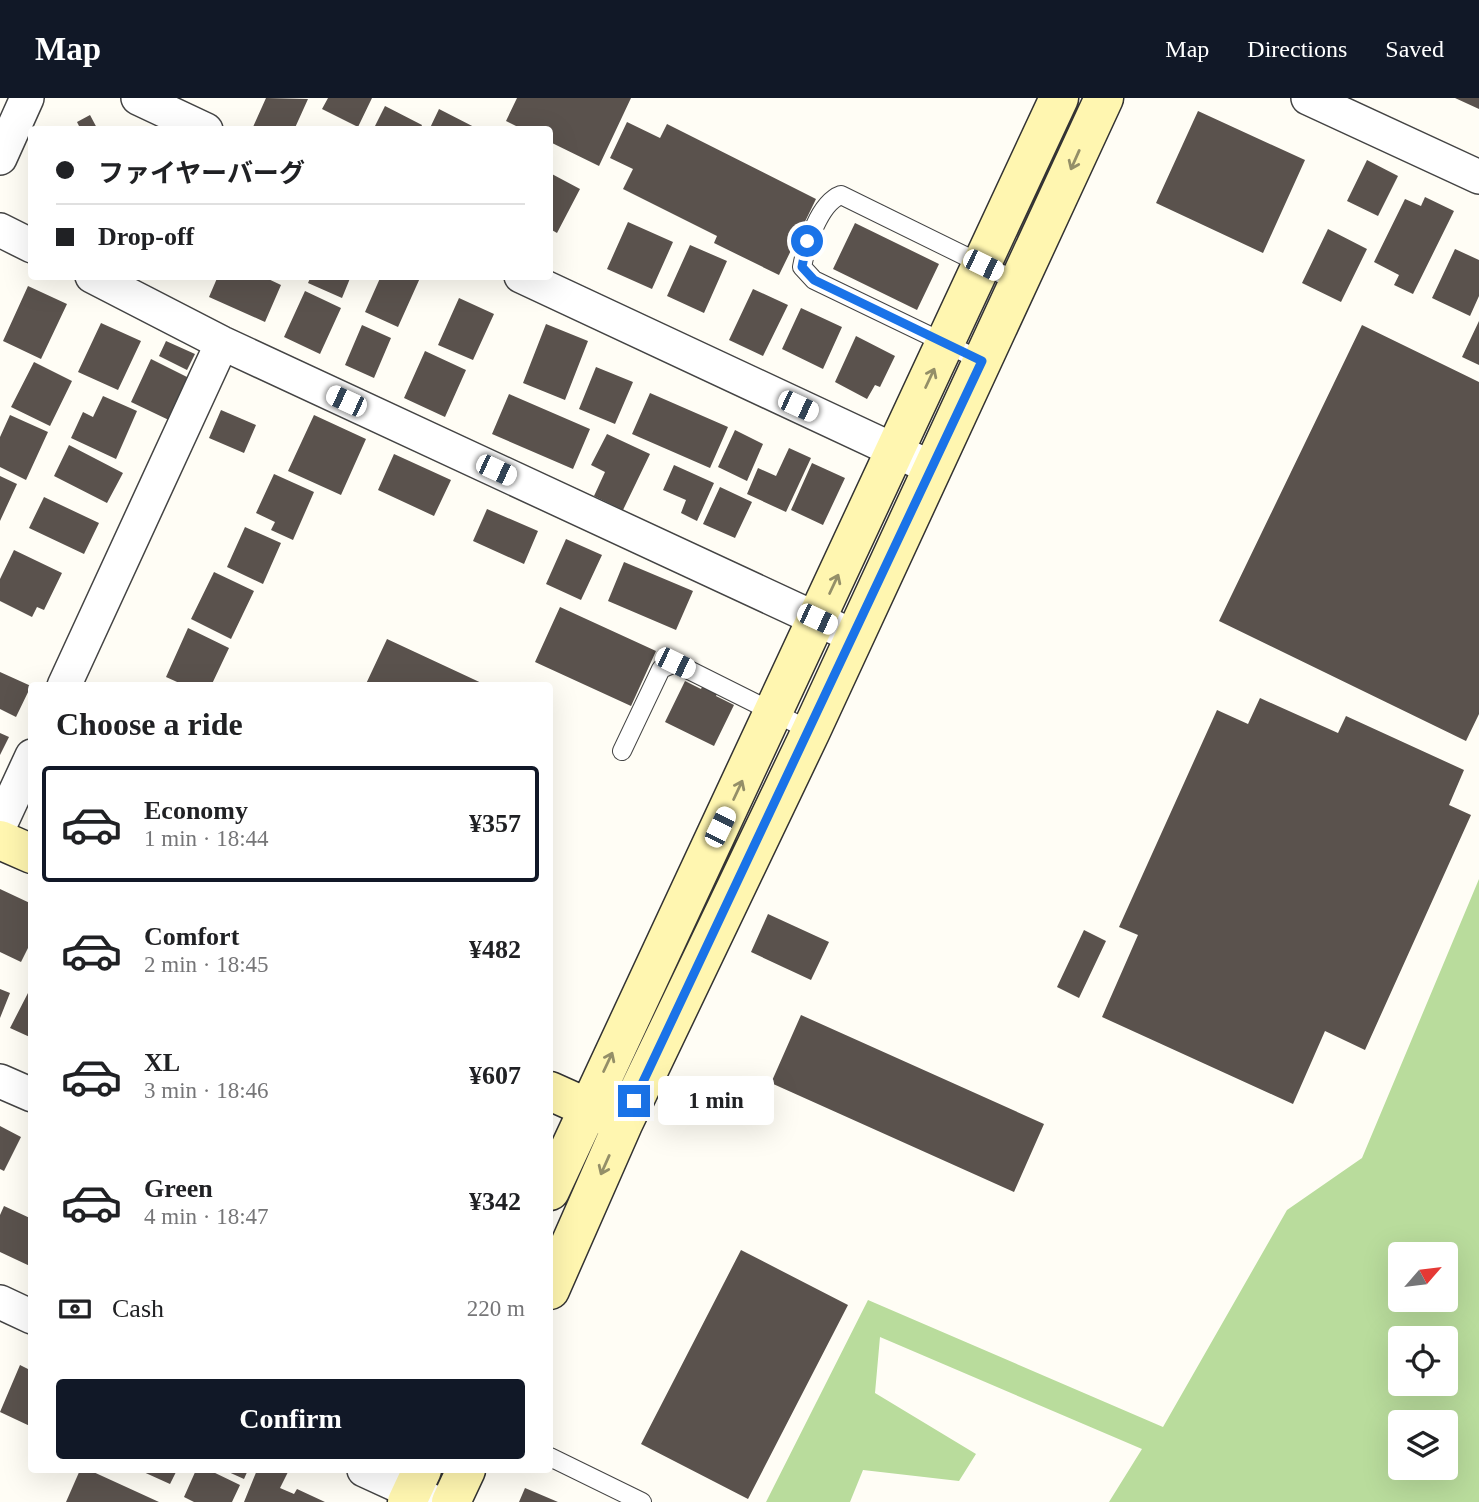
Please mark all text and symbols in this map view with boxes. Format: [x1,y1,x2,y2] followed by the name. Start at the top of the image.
[35,31,101,67] text: Map
[1165,36,1209,62] text: Map
[1247,36,1347,62] text: Directions
[1385,36,1444,62] text: Saved
[1068,149,1081,170] one-way arrow
[98,159,305,188] text: ファイヤーバーグ
[98,222,194,251] text: Drop-off
[791,225,823,257] route start
[960,246,1007,284] car
[924,368,937,389] one-way arrow
[323,383,370,419] car
[775,388,822,424] car
[473,452,520,488] car
[827,574,841,595] one-way arrow
[794,601,841,637] car
[652,644,699,682] car
[56,706,243,742] text: Choose a ride
[732,780,745,801] one-way arrow
[60,793,123,856] icon: car
[144,796,248,825] text: Economy
[702,804,739,850] car
[469,809,521,838] text: ¥357
[144,826,269,851] text: 1 min · 18:44
[60,919,123,982] icon: car
[144,922,239,951] text: Comfort
[469,935,521,964] text: ¥482
[144,952,269,977] text: 2 min · 18:45
[60,1045,123,1108] icon: car
[144,1048,180,1077] text: XL
[602,1052,615,1073] one-way arrow
[469,1061,521,1090] text: ¥607
[658,1076,774,1126] callout: 1 min
[144,1078,269,1103] text: 3 min · 18:46
[618,1085,650,1117] route end
[688,1088,744,1113] text: 1 min
[598,1154,611,1175] one-way arrow
[60,1171,123,1234] icon: car
[144,1174,213,1203] text: Green
[469,1187,521,1216] text: ¥342
[144,1204,269,1229] text: 4 min · 18:47
[1388,1242,1458,1312] north arrow
[1388,1242,1458,1480] map controls
[56,1290,94,1328] icon: cash
[112,1294,164,1323] text: Cash
[467,1296,525,1321] text: 220 m
[1388,1326,1458,1396] button: locate
[56,1379,525,1459] button: Confirm
[1388,1410,1458,1480] button: layers

